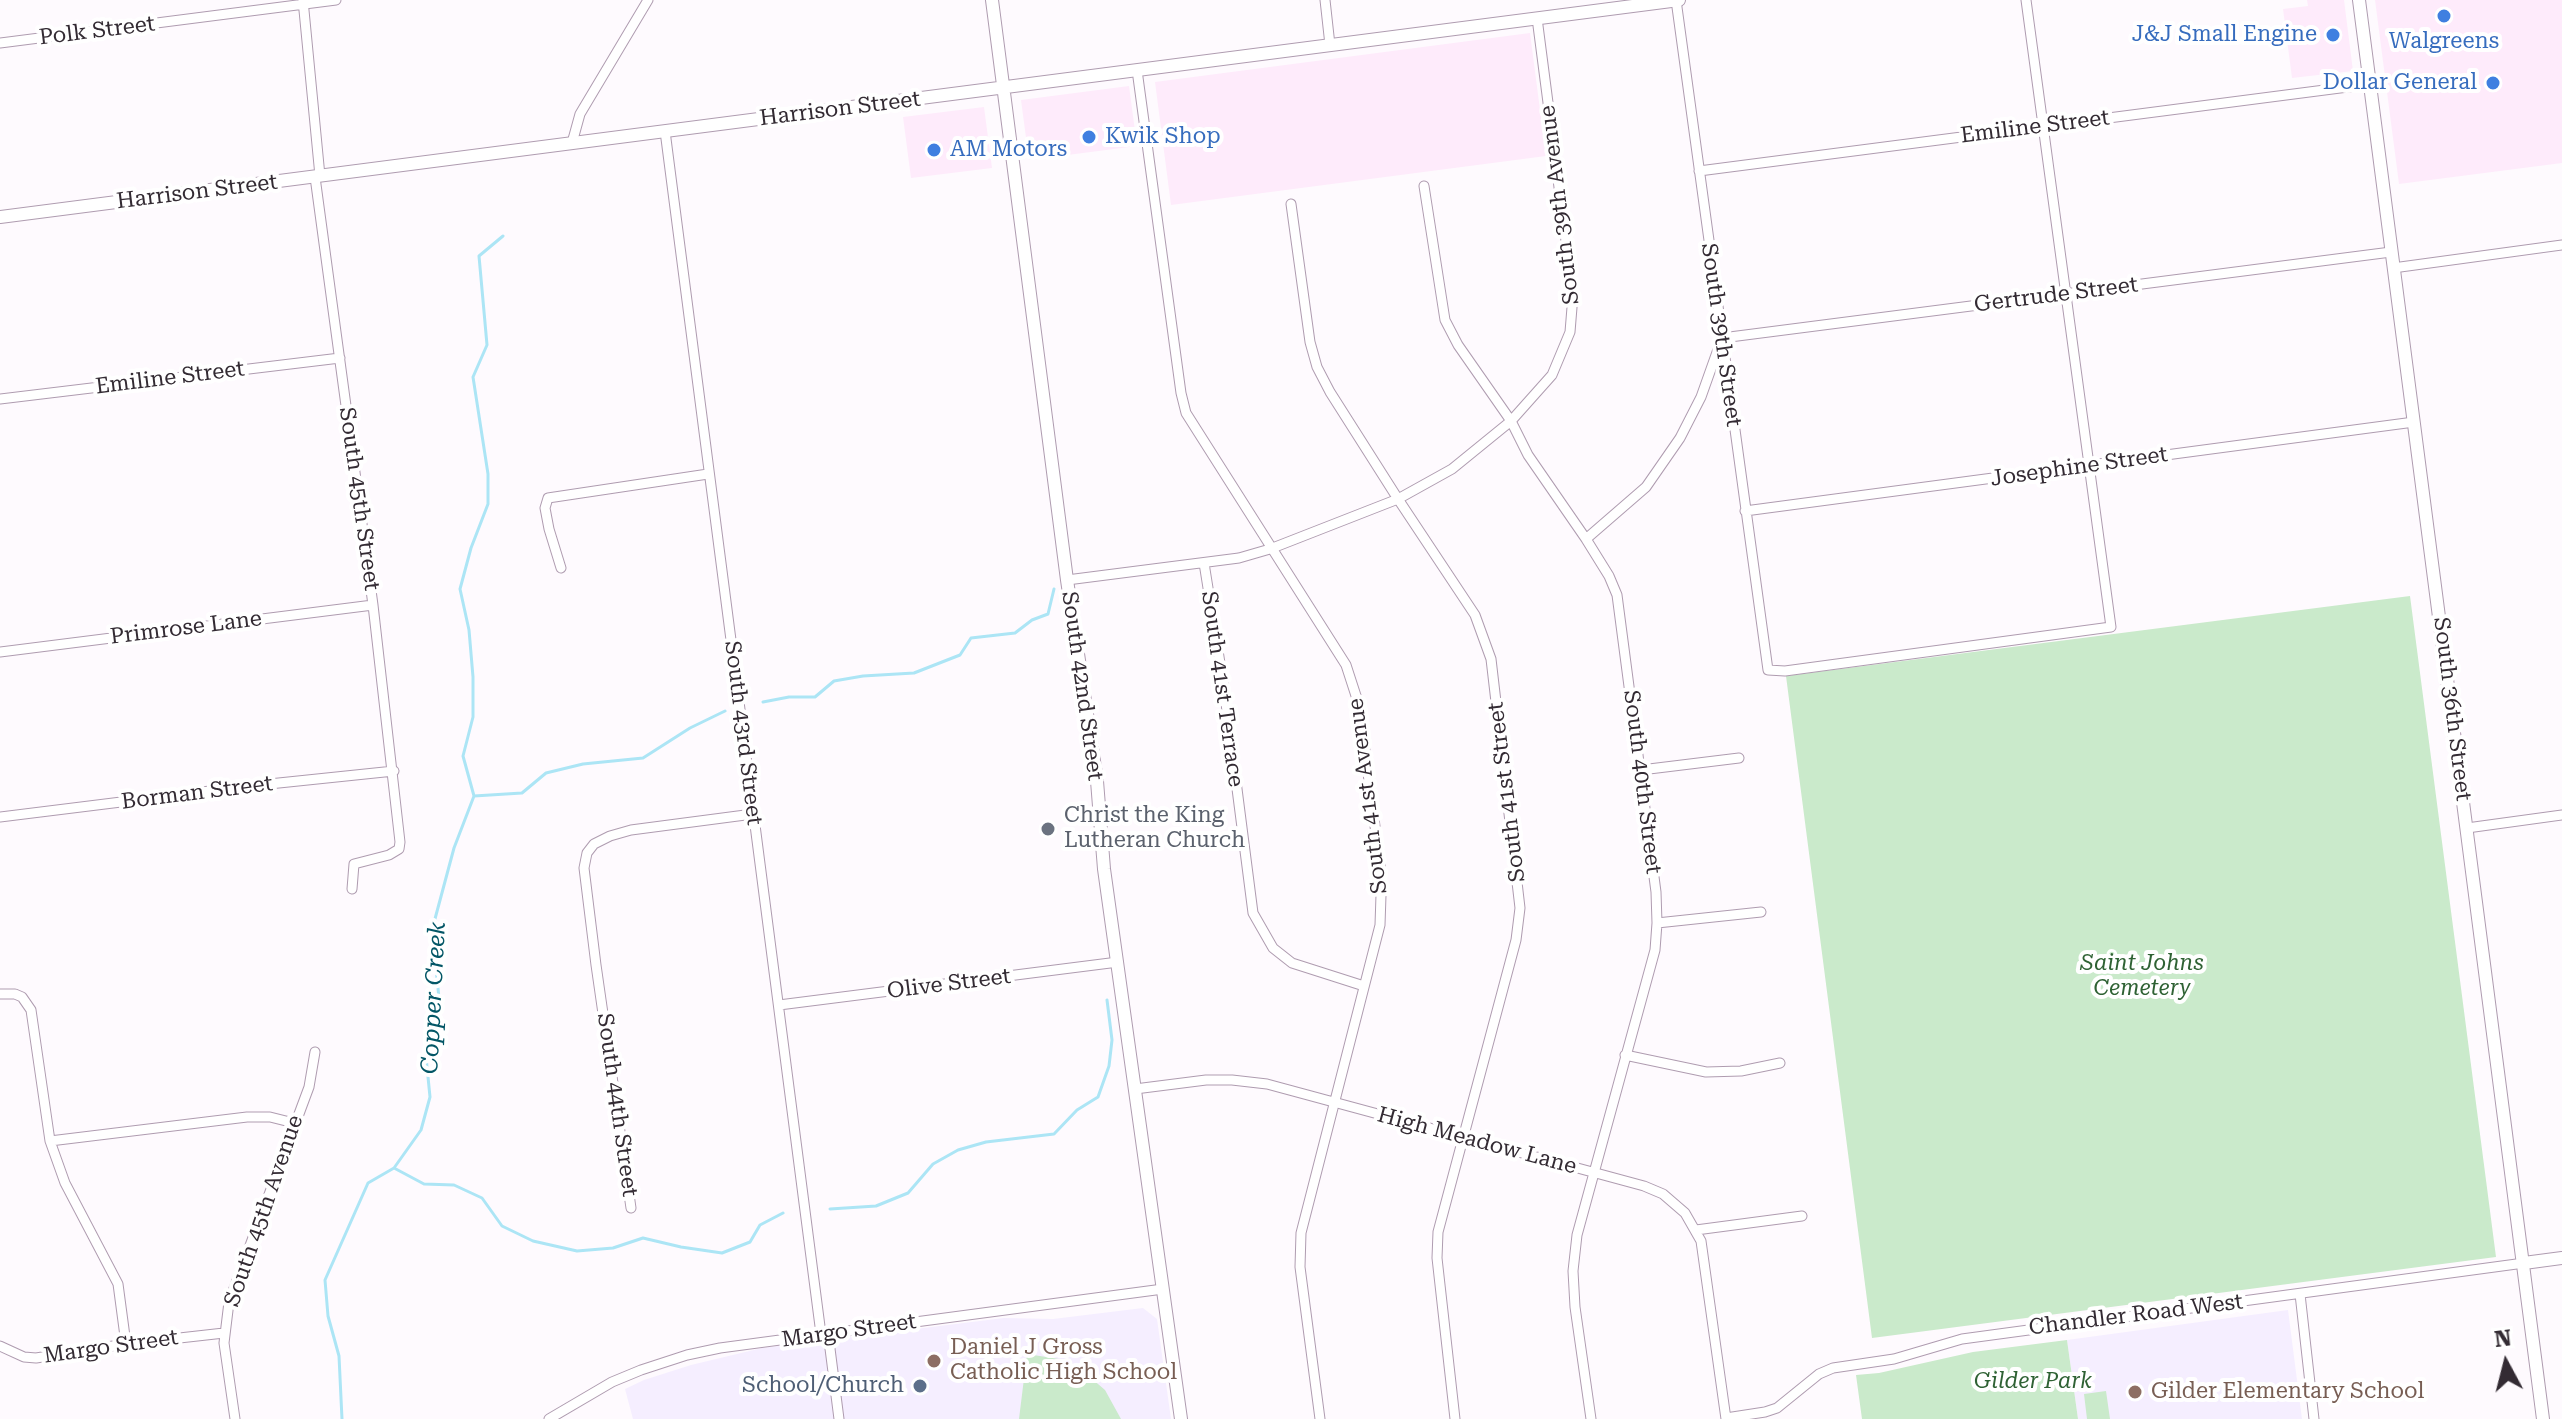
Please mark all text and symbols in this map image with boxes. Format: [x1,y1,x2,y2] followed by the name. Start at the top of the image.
[2435,7,2453,25] marker: Walgreens
[38,11,156,51] street label: Polk Street
[2132,22,2317,48] place label: J&J Small Engine
[2324,26,2342,44] marker: J&J Small Engine
[2389,29,2499,55] place label: Walgreens
[2323,70,2477,96] place label: Dollar General
[2484,74,2502,92] marker: Dollar General
[758,86,922,132] street label: Harrison Street
[1535,104,1585,306] street label: South 39th Avenue
[1959,105,2111,149] street label: Emiline Street
[1105,124,1221,150] place label: Kwik Shop
[1080,128,1098,146] marker: Kwik Shop
[950,137,1067,163] place label: AM Motors
[925,141,943,159] marker: AM Motors
[115,169,279,215] street label: Harrison Street
[1695,242,1747,428] street label: South 39th Street
[1973,272,2139,318] street label: Gertrude Street
[94,356,246,400] street label: Emiline Street
[333,406,385,592] street label: South 45th Street
[1989,442,2169,492] street label: Josephine Street
[1195,589,1249,789] street label: South 41st Terrace
[1056,590,1108,782] street label: South 42nd Street
[109,606,263,650] street label: Primrose Lane
[2428,616,2476,802] street label: South 36th Street
[719,639,767,827] street label: South 43rd Street
[1618,689,1666,875] street label: South 40th Street
[1343,697,1393,895] street label: South 41st Avenue
[1483,700,1531,884] street label: South 41st Street
[120,771,274,815] street label: Borman Street
[1064,803,1245,854] place label: Christ the King Lutheran Church
[1039,820,1057,838] marker: Christ the King Lutheran Church
[416,921,452,1075] water label: Copper Creek
[2080,951,2204,1002] park label: Saint Johns Cemetery
[886,963,1012,1005] street label: Olive Street
[591,1012,643,1198] street label: South 44th Street
[1375,1102,1579,1180] street label: High Meadow Lane
[219,1112,309,1310] street label: South 45th Avenue
[2027,1289,2245,1341] street label: Chandler Road West
[780,1308,918,1354] street label: Margo Street
[2466,1323,2546,1403] north arrow
[42,1324,180,1370] street label: Margo Street
[2493,1325,2513,1352] text: N
[950,1335,1177,1386] place label: Daniel J Gross Catholic High School
[925,1352,943,1370] marker: Daniel J Gross Catholic High School
[1974,1369,2092,1395] park label: Gilder Park
[742,1373,904,1399] place label: School/Church
[911,1377,929,1395] marker: School/Church
[2151,1379,2424,1405] place label: Gilder Elementary School
[2126,1383,2144,1401] marker: Gilder Elementary School

